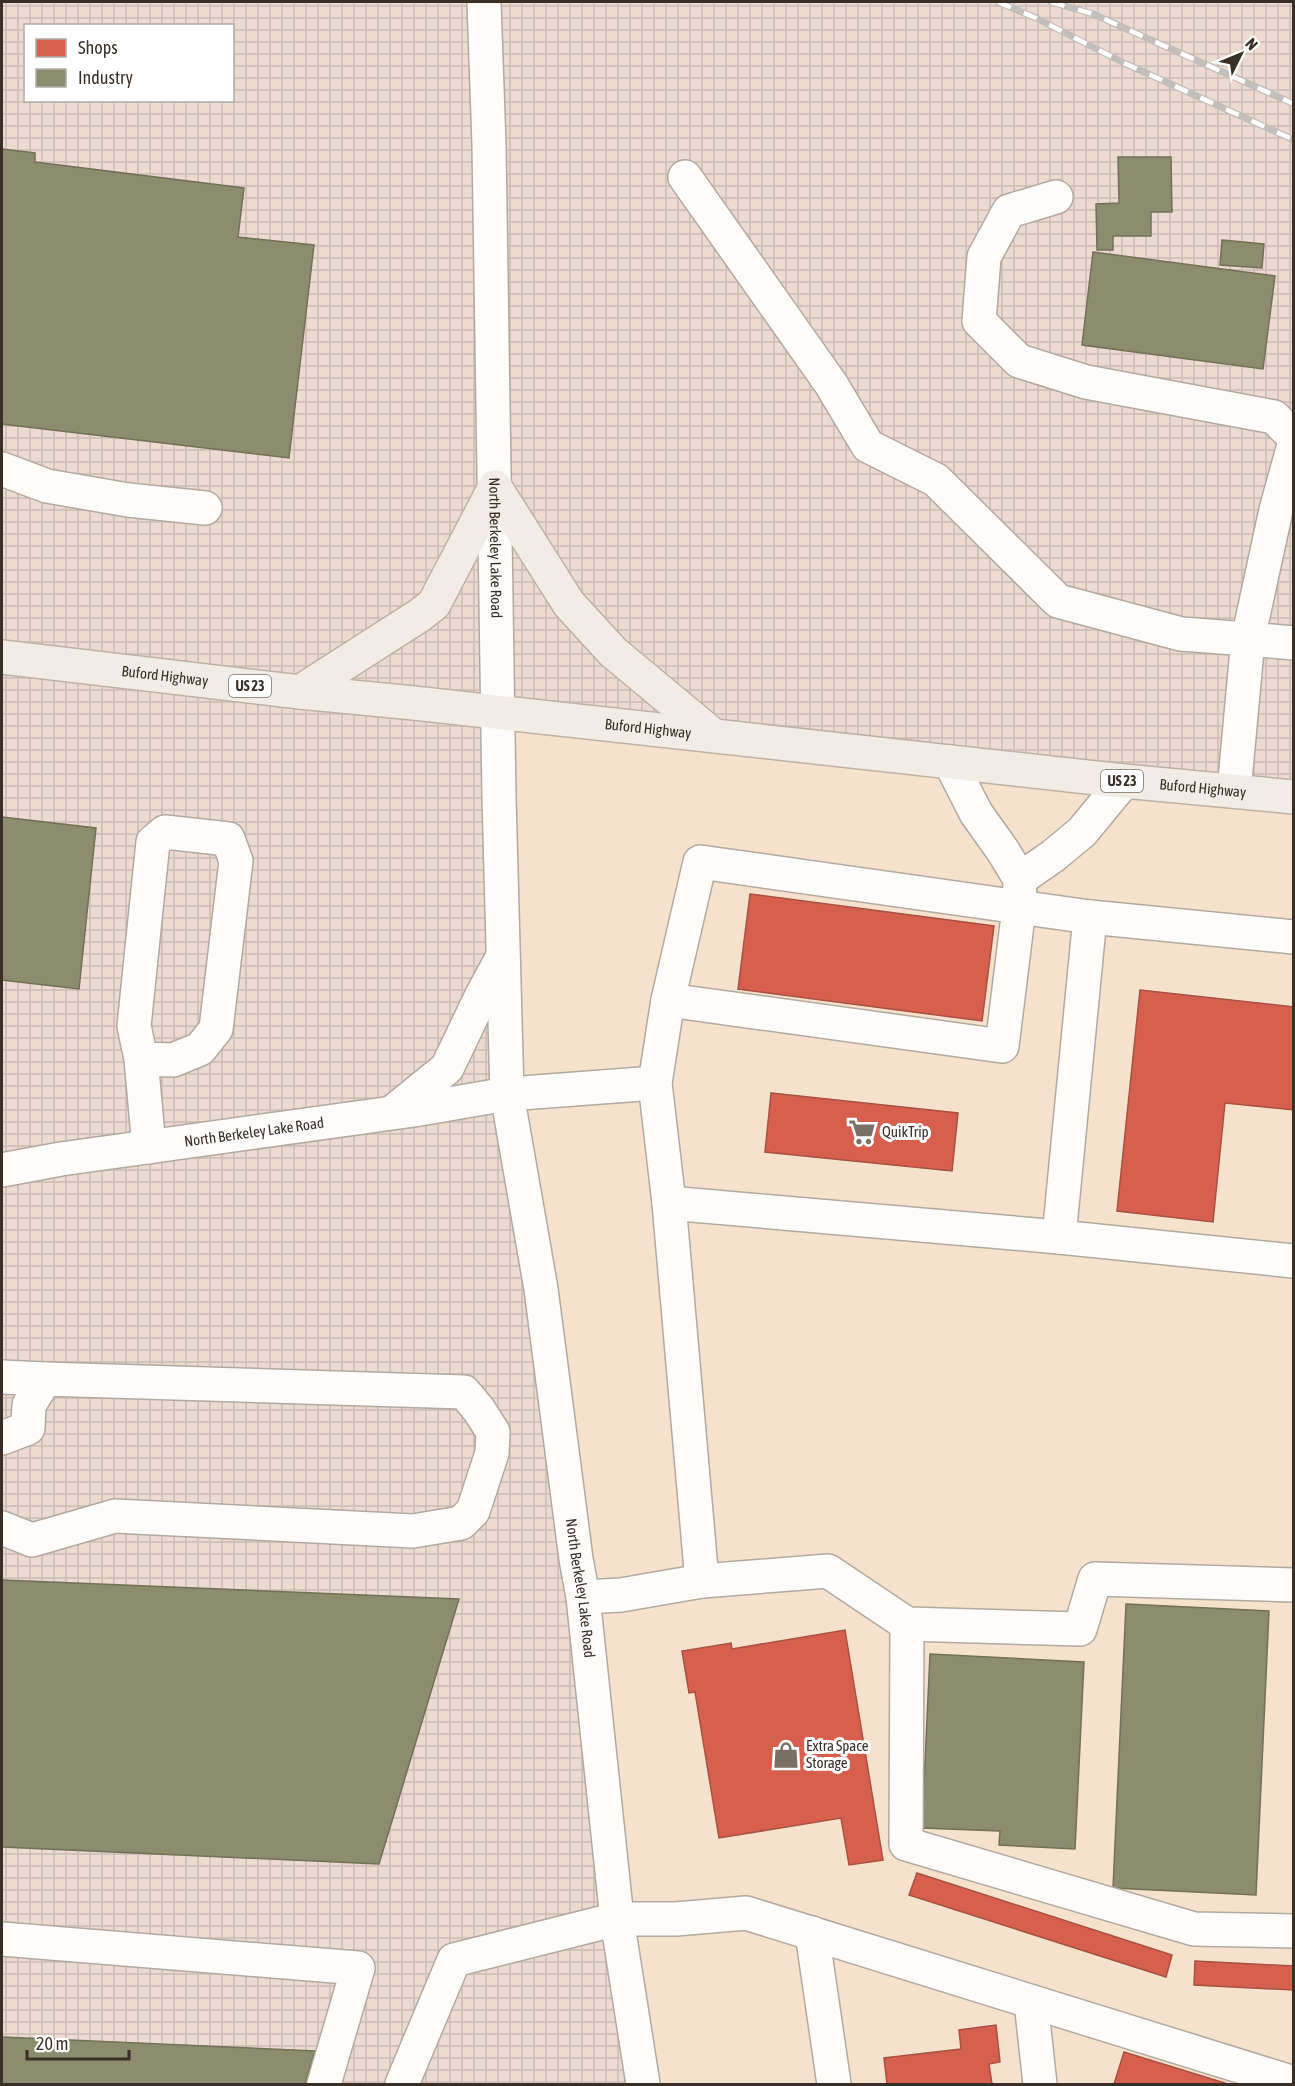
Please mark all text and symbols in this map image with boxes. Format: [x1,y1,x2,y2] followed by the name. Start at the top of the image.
[24,24,234,102] legend
[1211,24,1271,84] north arrow
[1242,34,1262,53] text: N
[78,37,118,58] text: Shops
[78,67,133,88] text: Industry
[486,477,505,618] street label: North Berkeley Lake Road
[121,662,209,689] street label: Buford Highway
[229,675,271,697] road number: US 23
[604,715,692,741] street label: Buford Highway
[1101,770,1143,792] road number: US 23
[1159,775,1247,800] street label: Buford Highway
[183,1114,325,1150] street label: North Berkeley Lake Road
[847,1117,877,1147] supermarket icon: QuikTrip
[882,1123,929,1140] place label: QuikTrip
[563,1517,598,1659] street label: North Berkeley Lake Road
[806,1737,869,1771] place label: Extra Space Storage
[771,1740,801,1770] shop icon: Extra Space Storage
[27,2023,129,2061] scale bar
[36,2033,68,2054] text: 20 m

